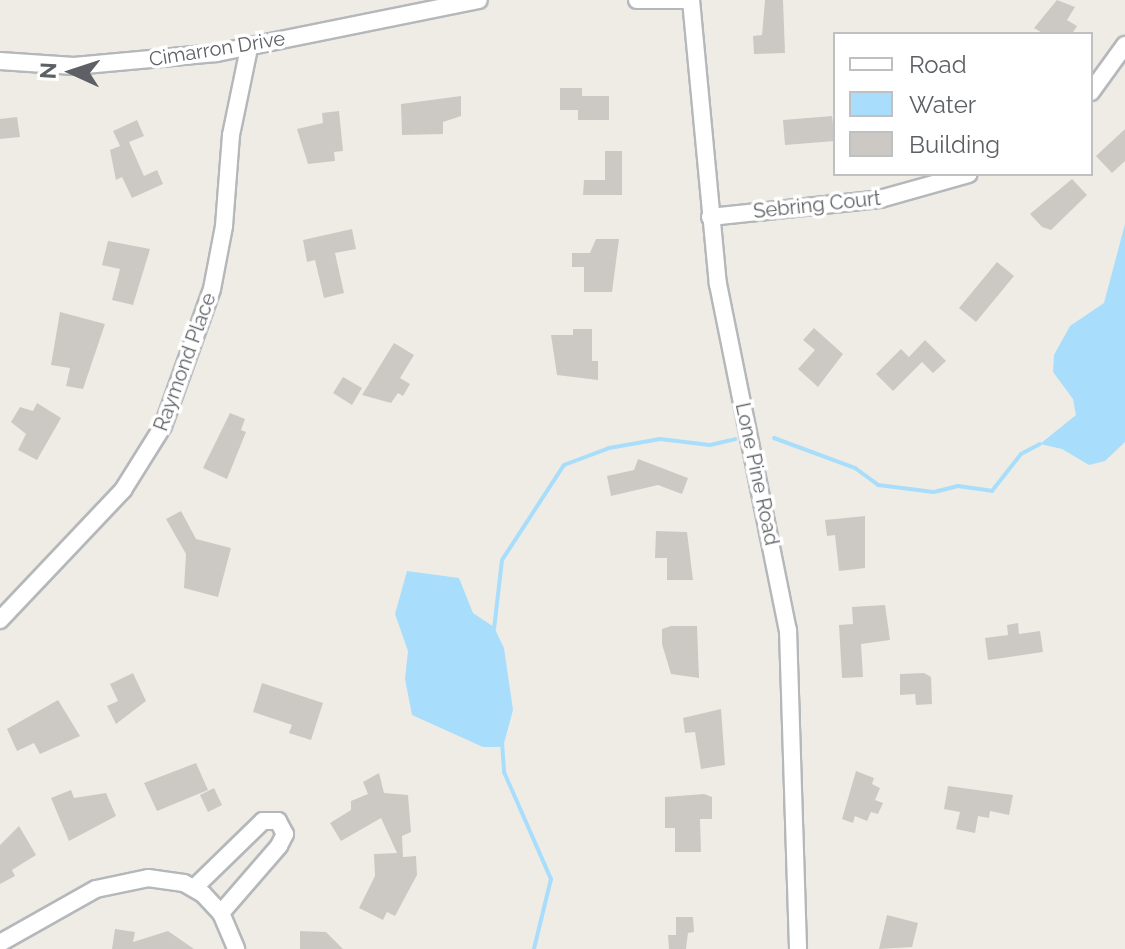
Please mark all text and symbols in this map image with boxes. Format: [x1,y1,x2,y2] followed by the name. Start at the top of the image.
[147,26,287,72] street label: Cimarron Drive
[32,32,112,112] north arrow
[833,32,1093,176] legend
[909,50,967,79] text: Road
[35,62,61,80] text: N
[909,90,976,119] text: Water
[909,130,1000,159] text: Building
[752,186,882,224] street label: Sebring Court
[149,290,221,434] street label: Raymond Place
[730,401,784,547] street label: Lone Pine Road

